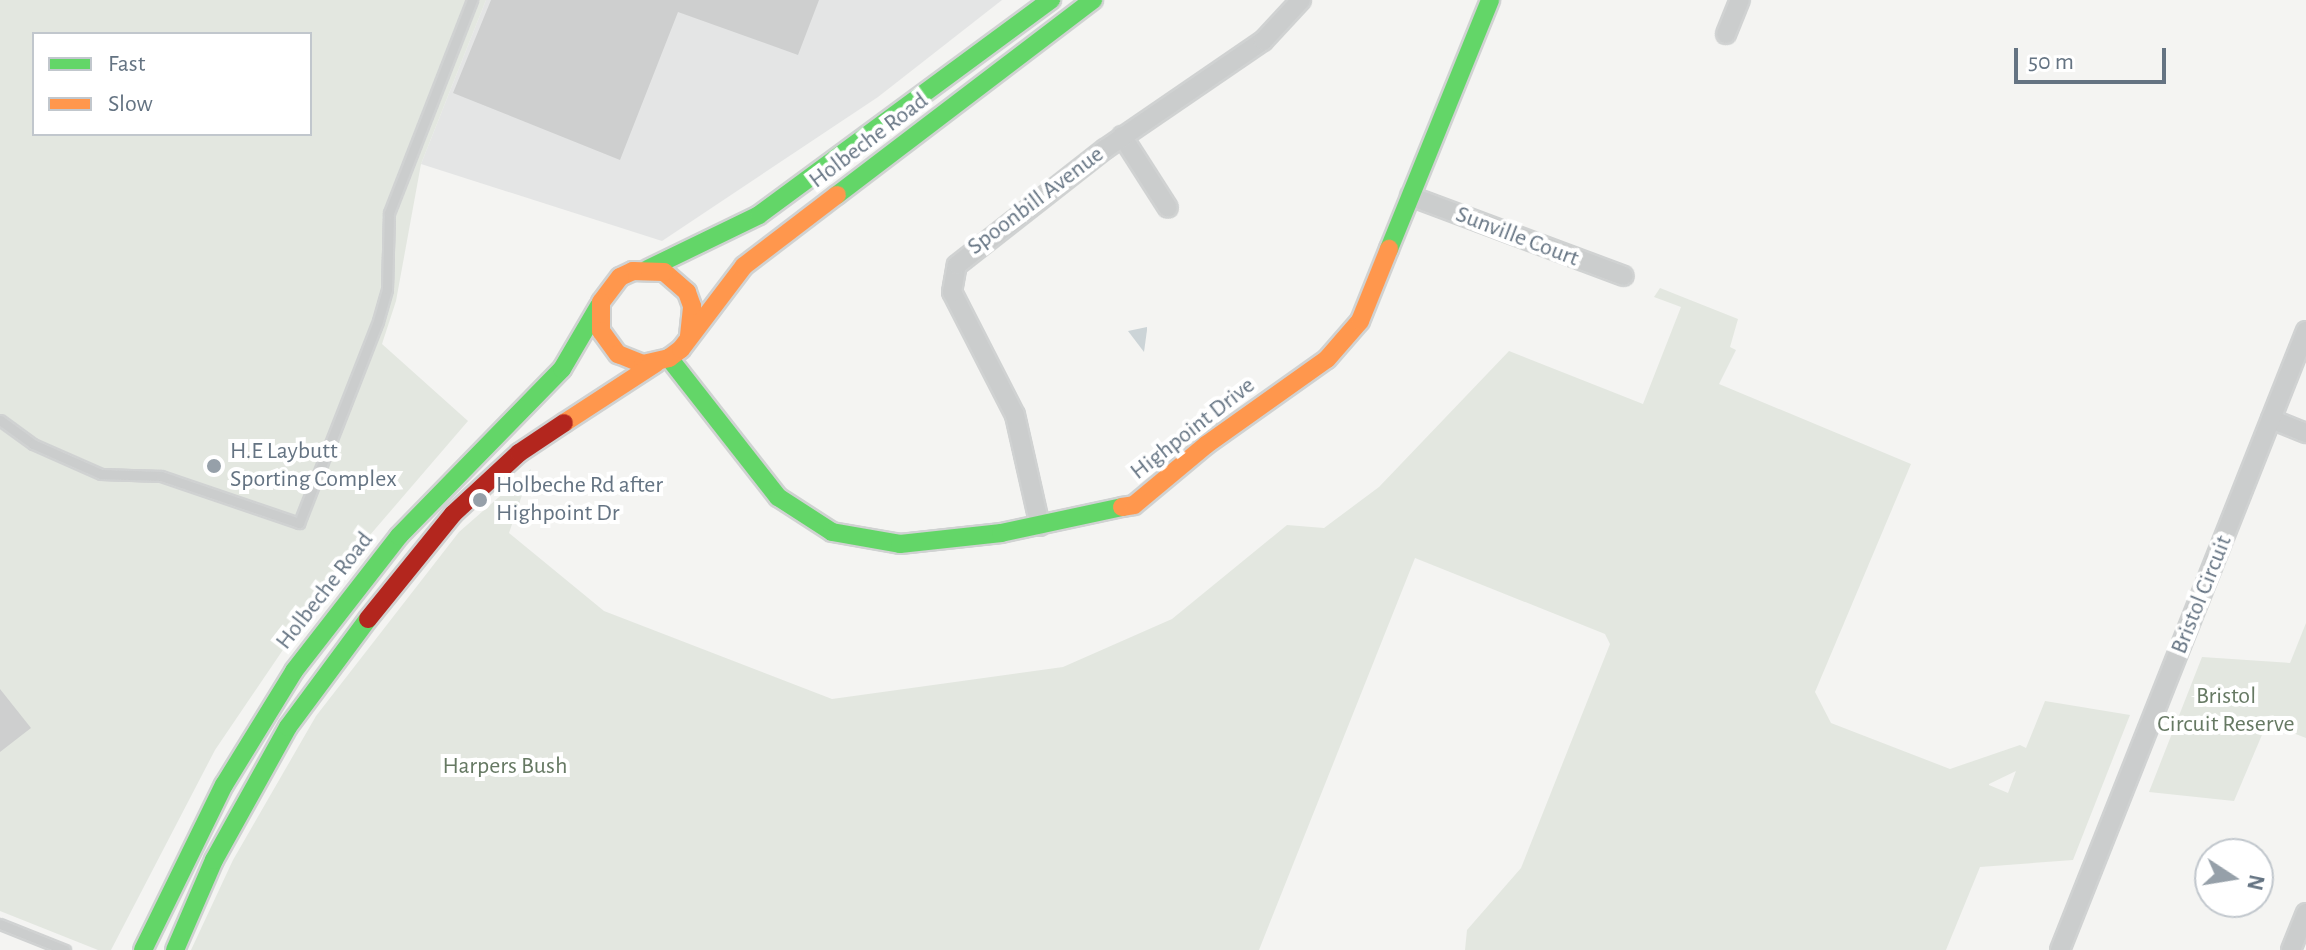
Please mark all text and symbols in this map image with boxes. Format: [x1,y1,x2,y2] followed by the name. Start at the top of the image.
[32,32,312,136] legend
[2018,32,2170,82] scale bar
[2028,50,2074,74] text: 50 m
[108,52,145,76] text: Fast
[804,87,934,195] street label: Holbeche Road
[108,92,153,116] text: Slow
[962,140,1110,262] street label: Spoonbill Avenue
[1451,200,1583,274] street label: Sunville Court
[1125,371,1261,487] street label: Highpoint Drive
[230,438,397,494] place label: H.E Laybutt Sporting Complex
[205,457,223,475] marker: H.E Laybutt Sporting Complex
[496,472,663,528] place label: Holbeche Rd after Highpoint Dr
[471,491,489,509] marker: Holbeche Rd after Highpoint Dr
[270,526,380,656] street label: Holbeche Road
[2165,532,2239,658] street label: Bristol Circuit
[2157,683,2295,739] park label: Bristol Circuit Reserve
[443,753,567,781] park label: Harpers Bush
[2194,838,2274,918] north arrow
[2243,873,2268,892] text: N

